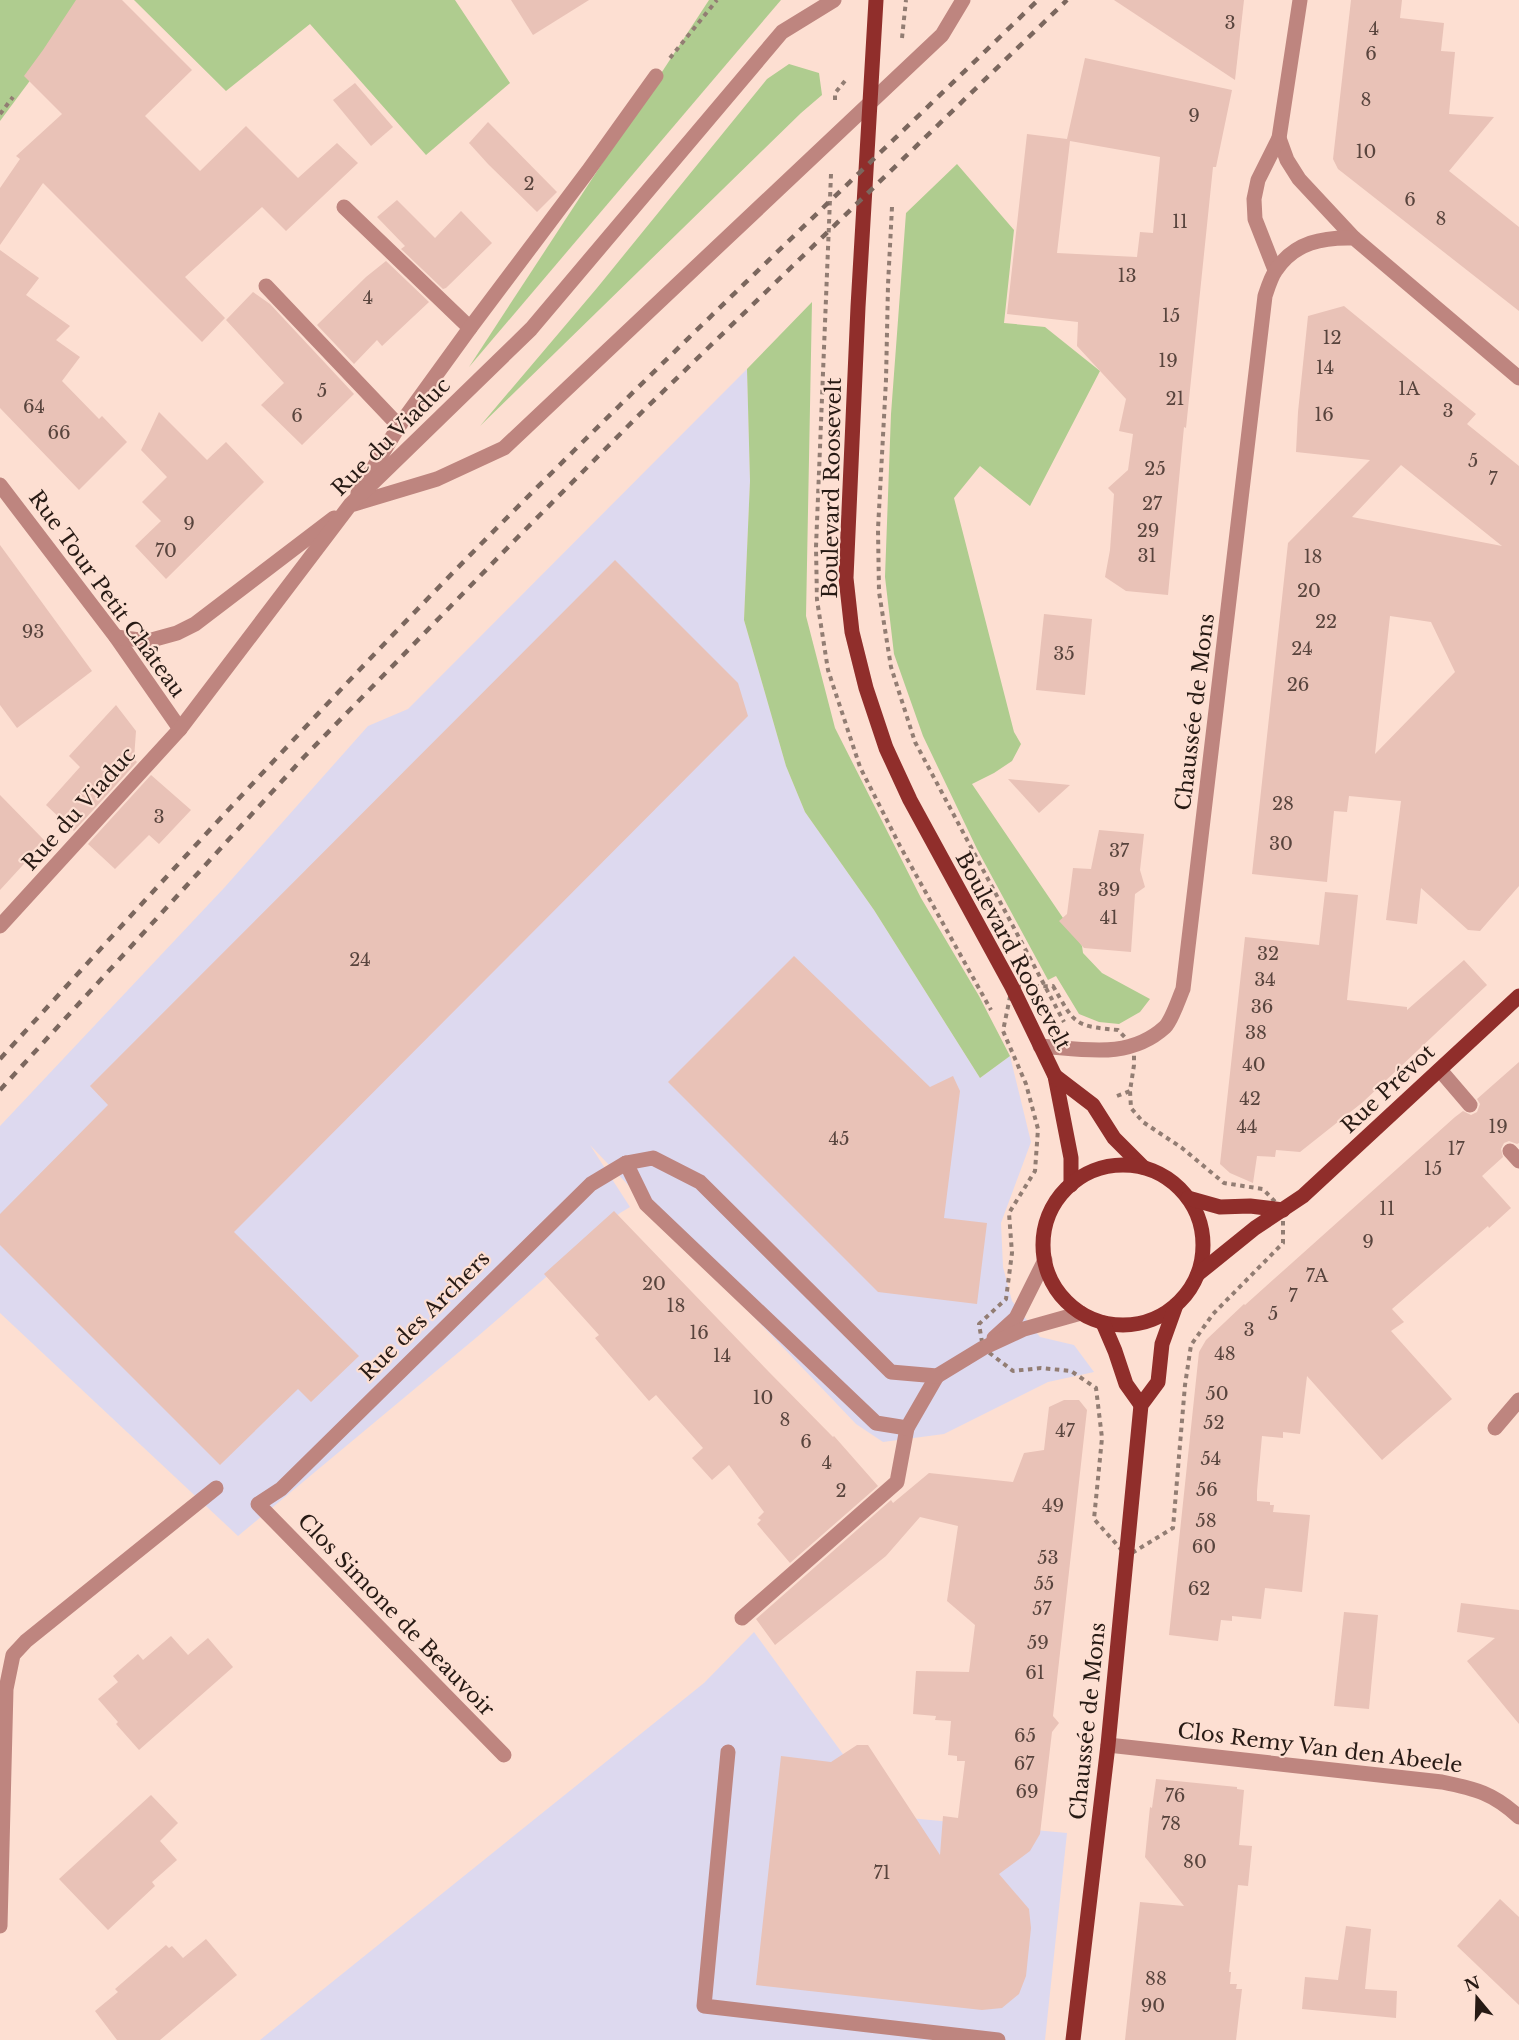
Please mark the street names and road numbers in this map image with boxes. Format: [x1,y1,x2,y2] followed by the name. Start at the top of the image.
[326,372,456,502] street label: Rue du Viaduc
[817,377,847,599] street label: Boulevard Roosevelt
[23,485,191,703] street label: Rue Tour Petit Château
[1170,612,1220,812] street label: Chaussée de Mons
[17,742,141,876] street label: Rue du Viaduc
[950,847,1076,1055] street label: Boulevard Roosevelt
[1336,1039,1440,1139] street label: Rue Prévot
[355,1246,495,1386] street label: Rue des Archers
[292,1508,500,1722] street label: Clos Simone de Beauvoir
[1065,1621,1111,1821] street label: Chaussée de Mons
[1176,1718,1464,1778] street label: Clos Remy Van den Abeele

